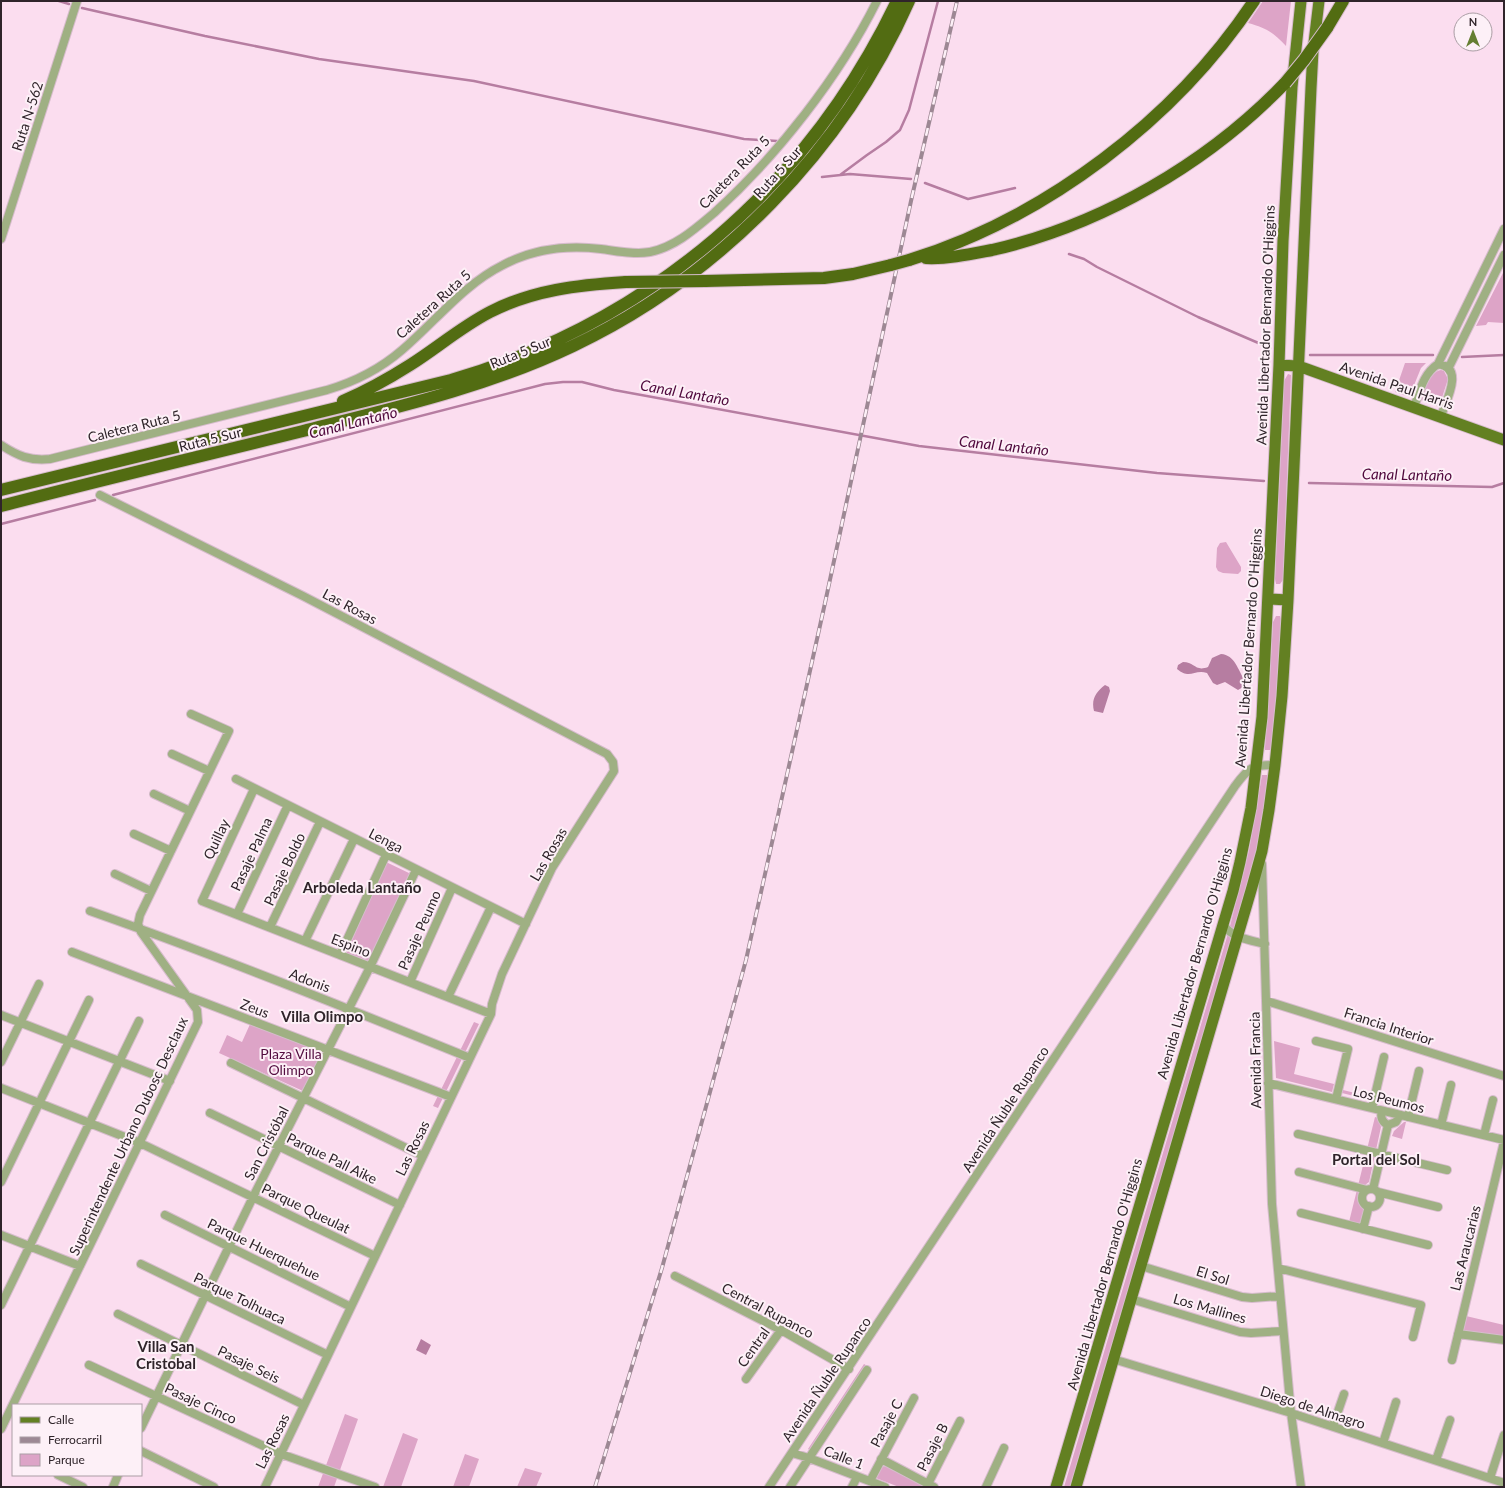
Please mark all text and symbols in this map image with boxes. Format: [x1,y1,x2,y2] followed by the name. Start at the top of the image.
[1453,12,1493,52] north arrow
[1469,15,1477,28] text: N
[8,79,46,153] street label: Ruta N-562
[695,132,773,212] street label: Caletera Ruta 5
[749,143,805,201] street label: Ruta 5 Sur
[1252,205,1278,445] street label: Avenida Libertador Bernardo O'Higgins
[392,266,474,342] street label: Caletera Ruta 5
[487,332,553,372] street label: Ruta 5 Sur
[1338,357,1456,413] street label: Avenida Paul Harris
[639,375,731,409] water label: Canal Lantaño
[307,402,399,442] water label: Canal Lantaño
[86,406,182,446] street label: Caletera Ruta 5
[177,423,243,455] street label: Ruta 5 Sur
[958,431,1050,459] water label: Canal Lantaño
[1362,464,1453,484] water label: Canal Lantaño
[1231,528,1265,768] street label: Avenida Libertador Bernardo O'Higgins
[320,585,380,627] street label: Las Rosas
[227,814,276,894] street label: Pasaje Palma
[199,815,233,862] street label: Quillay
[366,824,406,856] street label: Lenga
[526,824,570,884] street label: Las Rosas
[260,830,308,908] street label: Pasaje Boldo
[1153,845,1235,1081] street label: Avenida Libertador Bernardo O'Higgins
[302,878,422,896] district label: Arboleda Lantaño
[394,888,444,972] street label: Pasaje Peumo
[329,930,373,960] street label: Espino
[287,964,333,996] street label: Adonis
[238,995,272,1021] street label: Zeus
[1342,1004,1436,1048] street label: Francia Interior
[280,1007,363,1025] district label: Villa Olimpo
[1246,1011,1264,1109] street label: Avenida Francia
[65,1014,191,1258] street label: Superintendente Urbano Dubosc Desclaux
[958,1043,1052,1175] street label: Avenida Ñuble Rupanco
[260,1045,322,1078] park label: Plaza Villa Olimpo
[1352,1082,1426,1116] street label: Los Peumos
[240,1103,292,1183] street label: San Cristóbal
[391,1118,433,1178] street label: Las Rosas
[284,1129,380,1187] street label: Parque Pall Aike
[1332,1150,1420,1168] district label: Portal del Sol
[1063,1156,1145,1392] street label: Avenida Libertador Bernardo O'Higgins
[259,1179,353,1237] street label: Parque Queulat
[1446,1203,1484,1293] street label: Las Araucarias
[205,1214,323,1284] street label: Parque Huerquehue
[1194,1262,1232,1288] street label: El Sol
[191,1268,289,1328] street label: Parque Tolhuaca
[719,1279,817,1341] street label: Central Rupanco
[1171,1289,1249,1327] street label: Los Mallines
[778,1313,874,1445] street label: Avenida Ñuble Rupanco
[733,1324,773,1370] street label: Central
[136,1337,196,1372] district label: Villa San Cristobal
[215,1342,283,1386] street label: Pasaje Seis
[162,1379,240,1427] street label: Pasaje Cinco
[1258,1382,1368,1432] street label: Diego de Almagro
[866,1396,906,1450] street label: Pasaje C
[12,1404,142,1476] legend
[251,1411,293,1471] street label: Las Rosas
[48,1412,74,1427] text: Calle
[913,1420,951,1474] street label: Pasaje B
[48,1432,102,1447] text: Ferrocarril
[821,1442,867,1472] street label: Calle 1
[48,1452,85,1467] text: Parque

